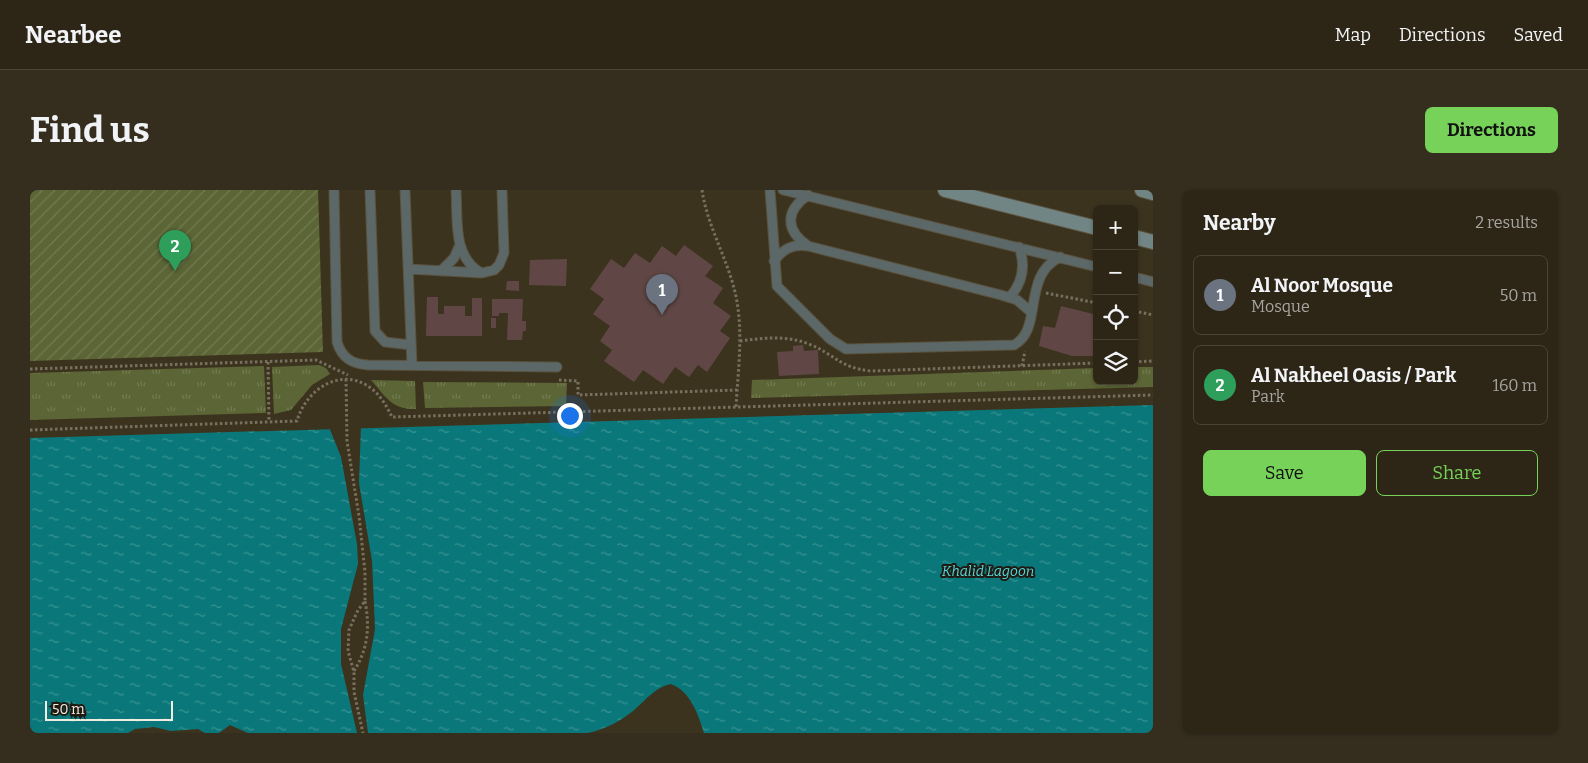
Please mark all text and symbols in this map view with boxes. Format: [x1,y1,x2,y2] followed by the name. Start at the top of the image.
[25,21,121,49] text: Nearbee
[1335,24,1371,46] text: Map
[1399,24,1486,46] text: Directions
[1514,24,1563,46] text: Saved
[1425,107,1558,153] button: Directions
[30,109,150,151] text: Find us
[1093,205,1138,385] map controls
[1093,205,1138,250] button: +
[1203,210,1276,236] text: Nearby
[1475,213,1538,232] text: 2 results
[159,230,191,271] pin: 2
[1093,250,1138,295] button: −
[646,274,678,315] pin: 1
[1251,274,1393,297] text: Al Noor Mosque
[1217,286,1223,305] text: 1
[1500,286,1537,305] text: 50 m
[1093,295,1138,340] button: locate
[1251,297,1310,316] text: Mosque
[1093,340,1138,385] button: layers
[1251,364,1456,387] text: Al Nakheel Oasis / Park
[1215,376,1225,395] text: 2
[1492,376,1537,395] text: 160 m
[1251,387,1285,406] text: Park
[557,403,583,429] your location
[1203,450,1366,496] button: Save
[1376,450,1538,496] button: Share
[942,563,1034,580] water label: Khalid Lagoon
[45,698,172,721] scale bar
[52,701,85,718] text: 50 m

